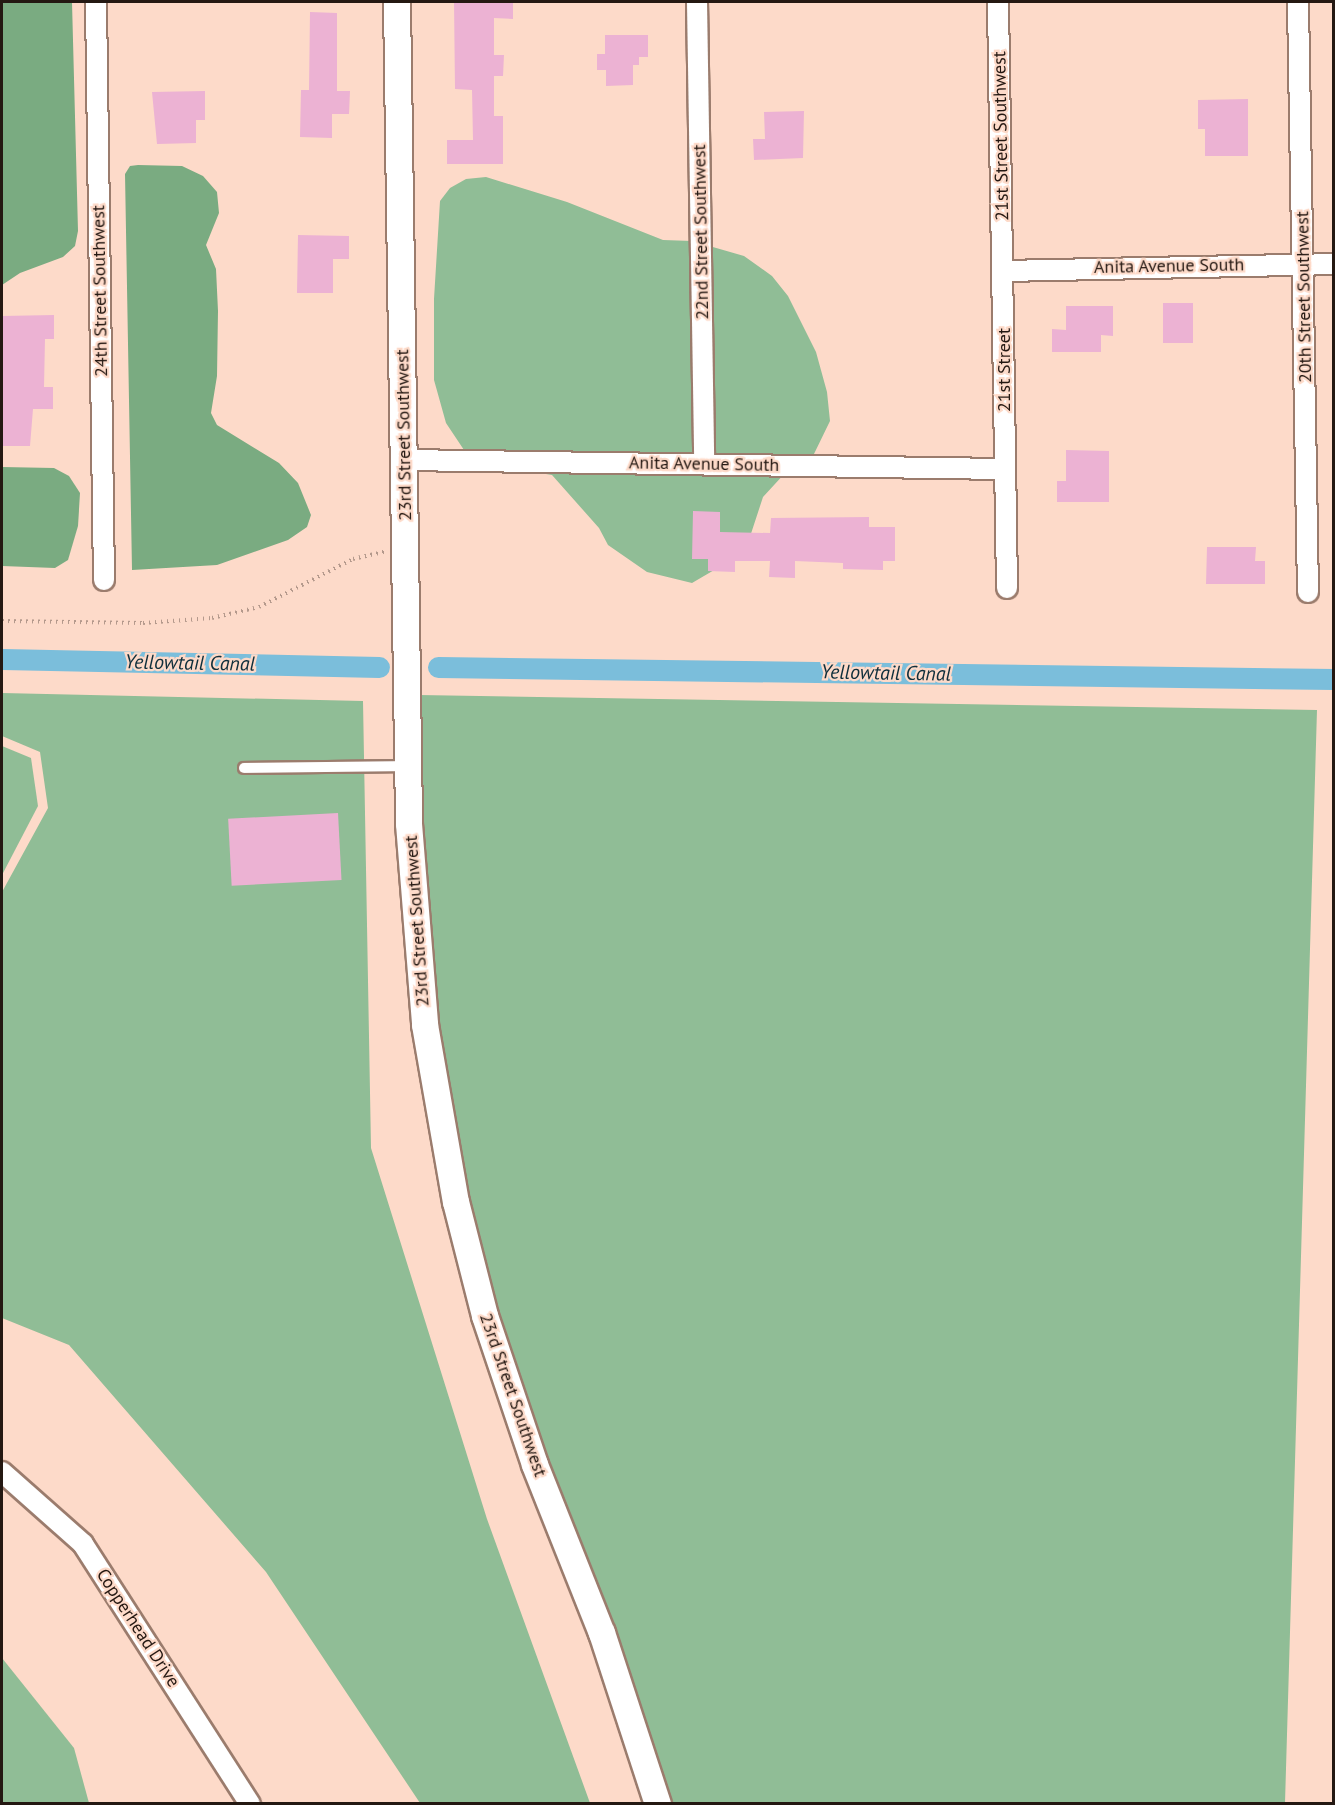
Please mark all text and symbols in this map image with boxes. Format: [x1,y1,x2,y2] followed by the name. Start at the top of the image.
[989,51,1013,221] street label: 21st Street Southwest
[689,144,713,320] street label: 22nd Street Southwest
[88,205,112,377] street label: 24th Street Southwest
[1292,211,1316,383] street label: 20th Street Southwest
[1093,254,1245,278] street label: Anita Avenue South
[993,328,1015,412] street label: 21st Street
[392,349,416,521] street label: 23rd Street Southwest
[628,452,780,476] street label: Anita Avenue South
[125,650,255,676] water label: Yellowtail Canal
[821,660,951,686] water label: Yellowtail Canal
[400,835,434,1007] street label: 23rd Street Southwest
[475,1310,551,1480] street label: 23rd Street Southwest
[92,1565,184,1691] street label: Copperhead Drive

